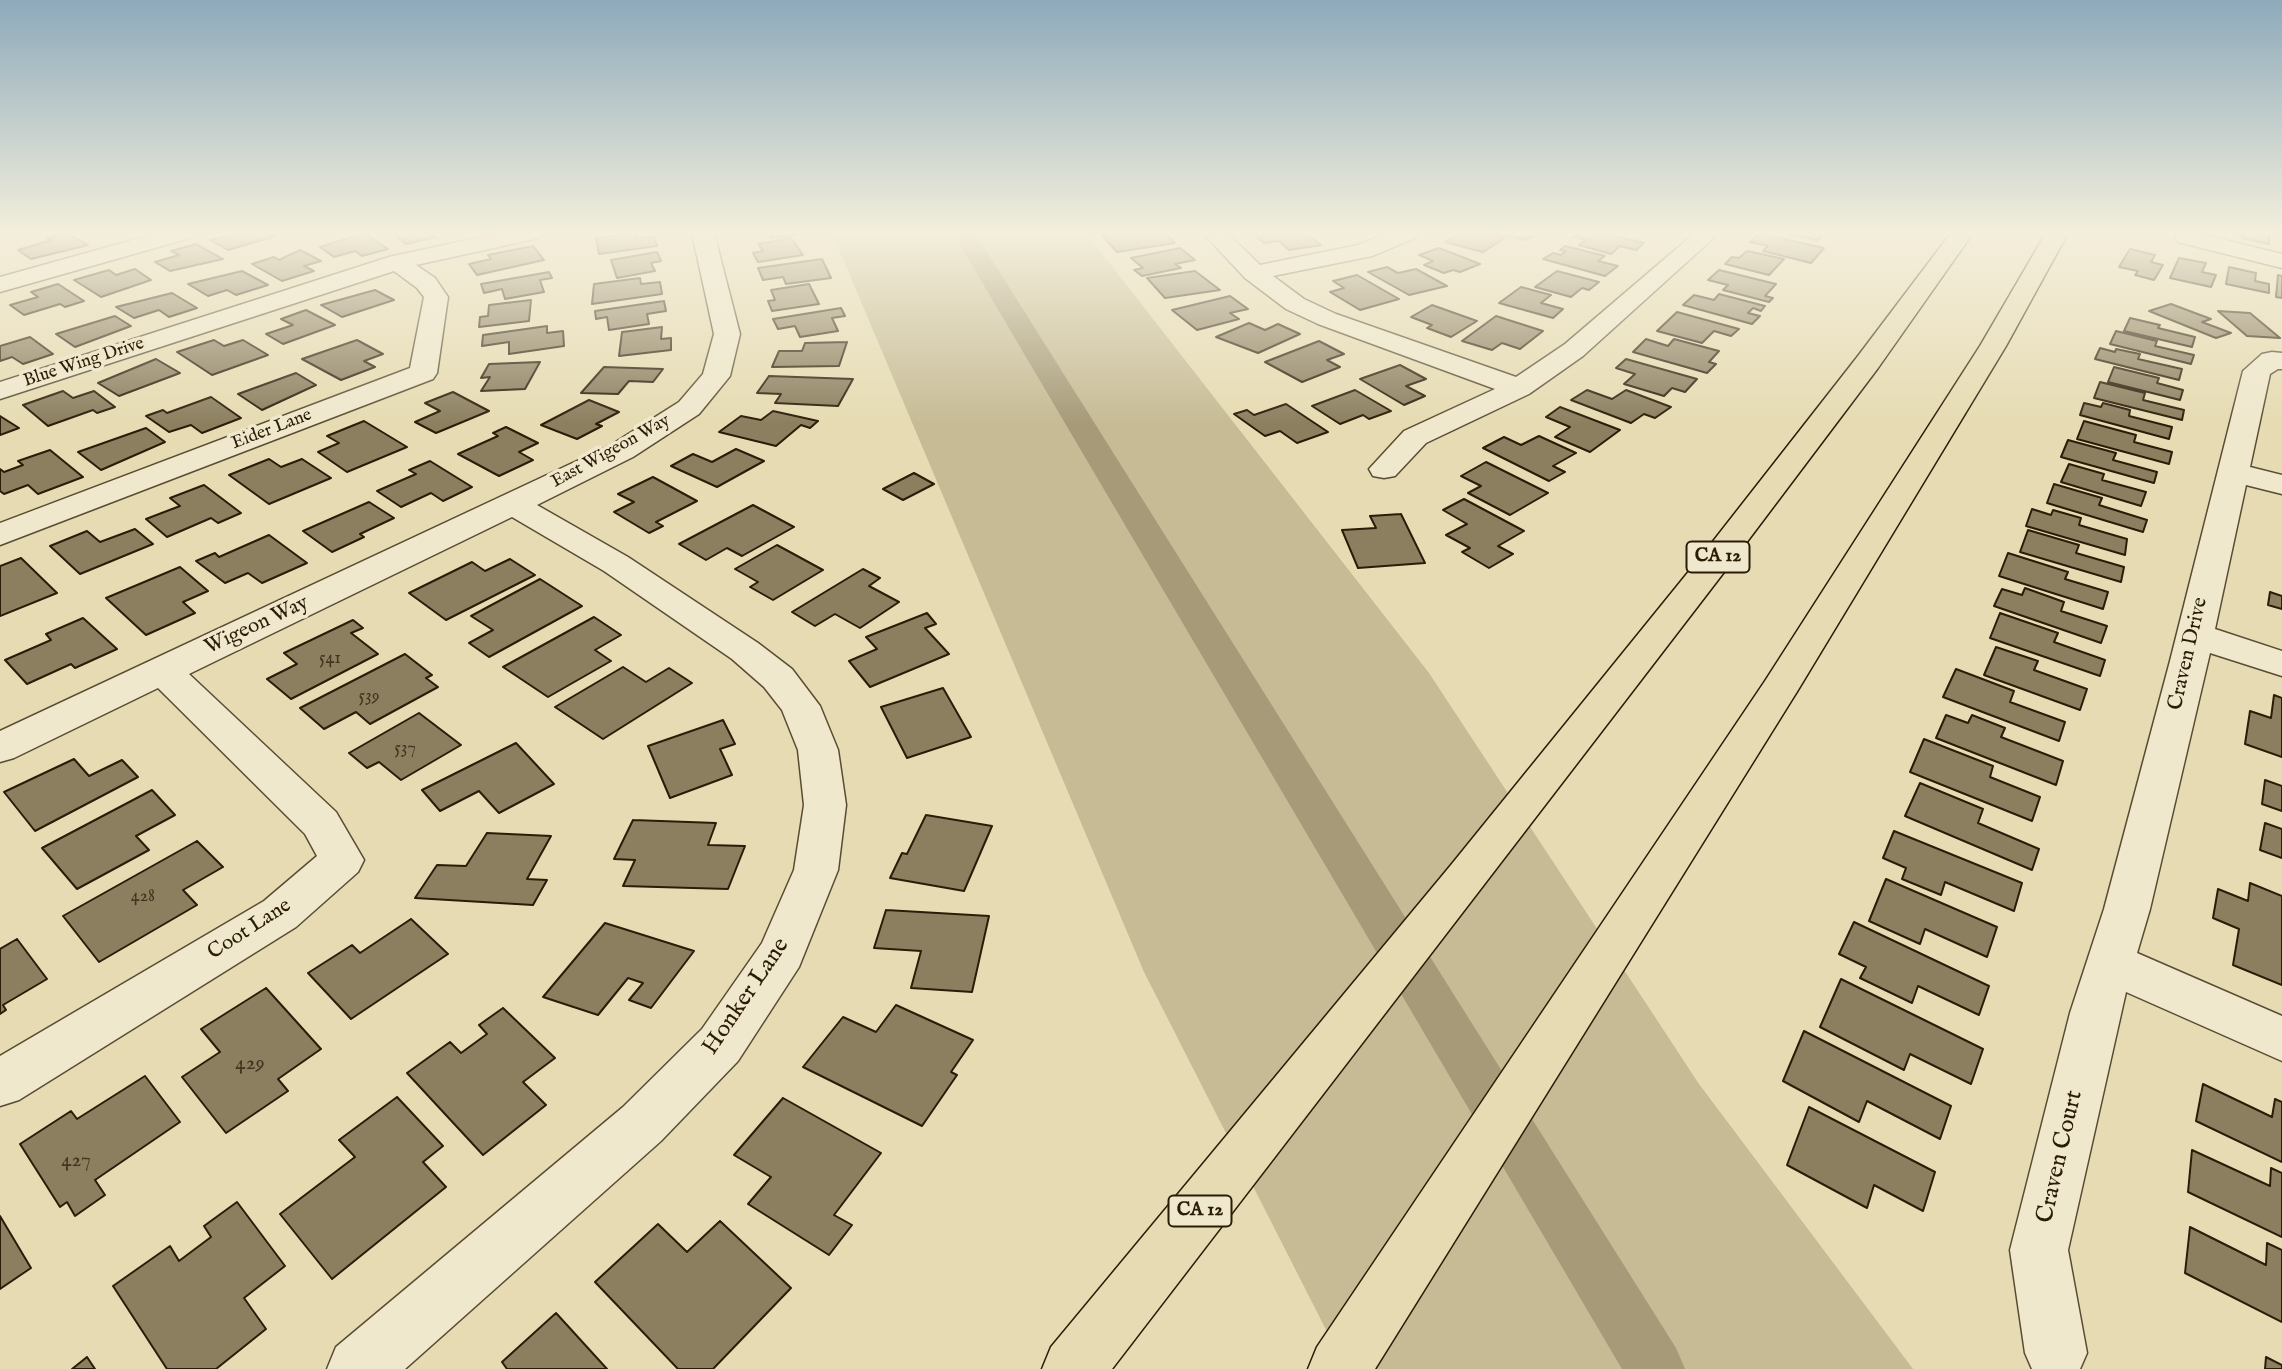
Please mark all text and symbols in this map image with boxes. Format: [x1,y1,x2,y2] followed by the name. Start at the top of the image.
[21,333,147,393] street label: Blue Wing Drive
[229,405,315,455] street label: Eider Lane
[548,410,674,494] street label: East Wigeon Way
[1686,542,1750,572] road number: CA 12
[201,591,313,661] street label: Wigeon Way
[2164,595,2214,713] street label: Craven Drive
[319,648,341,670] house number: 541
[358,686,380,708] house number: 539
[394,738,416,760] house number: 537
[131,886,155,908] house number: 428
[204,894,296,966] street label: Coot Lane
[697,933,797,1061] street label: Honker Lane
[235,1052,265,1078] house number: 429
[2032,1088,2090,1226] street label: Craven Court
[61,1149,91,1175] house number: 427
[1168,1196,1232,1226] road number: CA 12

